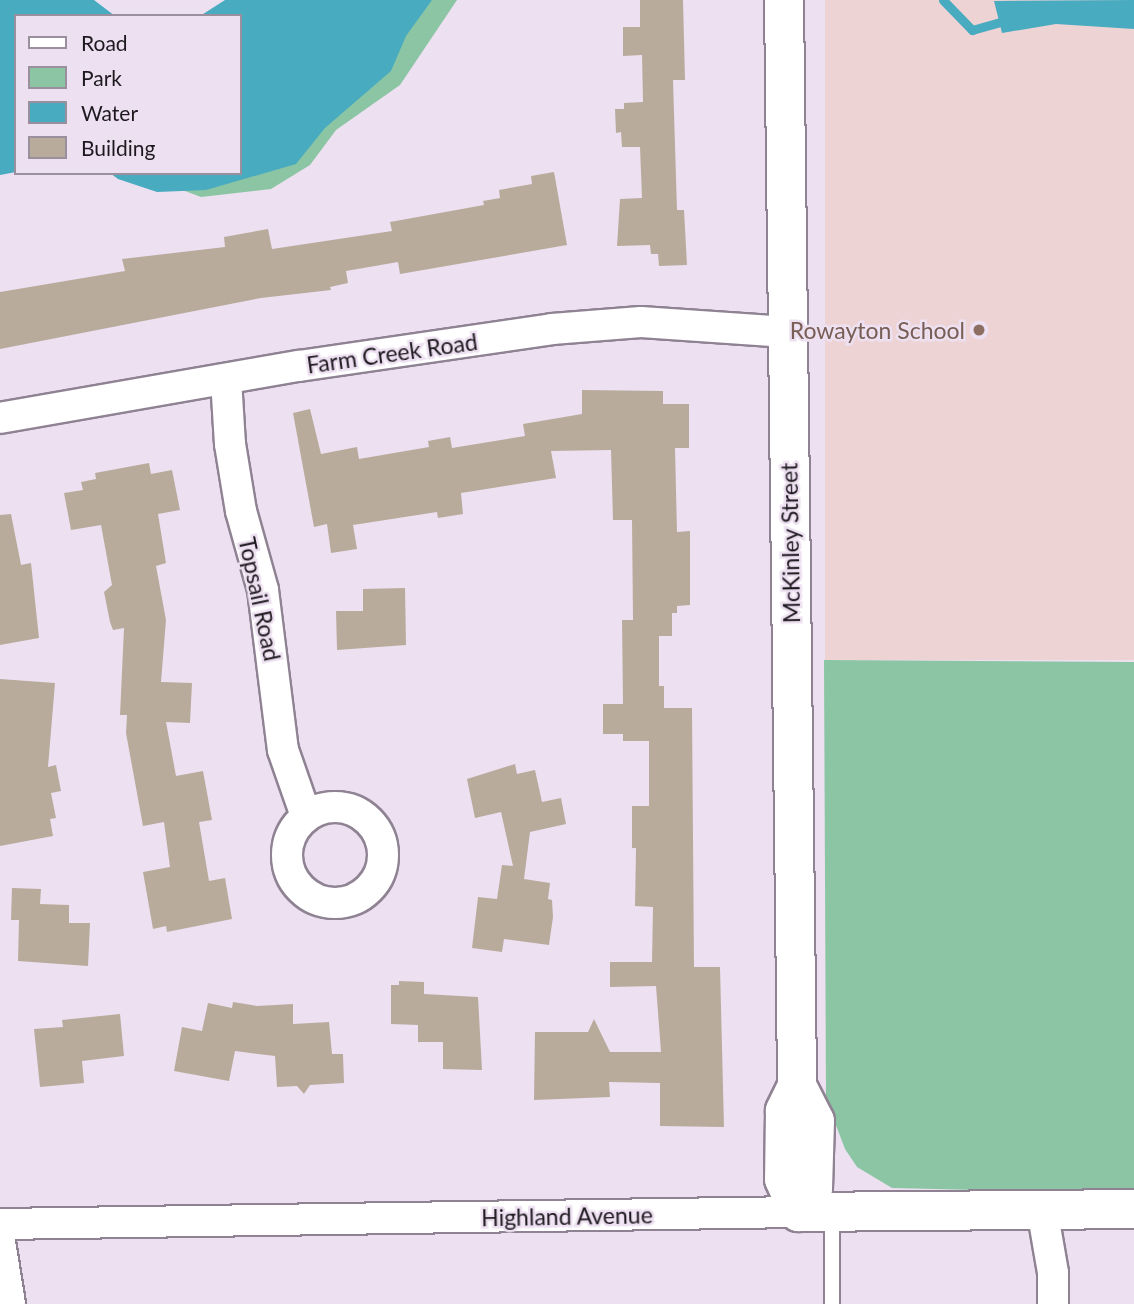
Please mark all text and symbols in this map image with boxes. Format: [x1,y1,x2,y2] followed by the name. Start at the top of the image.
[14,14,242,175] legend
[81,30,128,55] text: Road
[81,65,122,90] text: Park
[81,100,138,125] text: Water
[81,135,156,160] text: Building
[790,316,965,344] place label: Rowayton School
[971,322,987,338] marker: Rowayton School
[305,327,479,379] street label: Farm Creek Road
[775,462,805,624] street label: McKinley Street
[233,535,287,663] street label: Topsail Road
[481,1201,653,1231] street label: Highland Avenue

